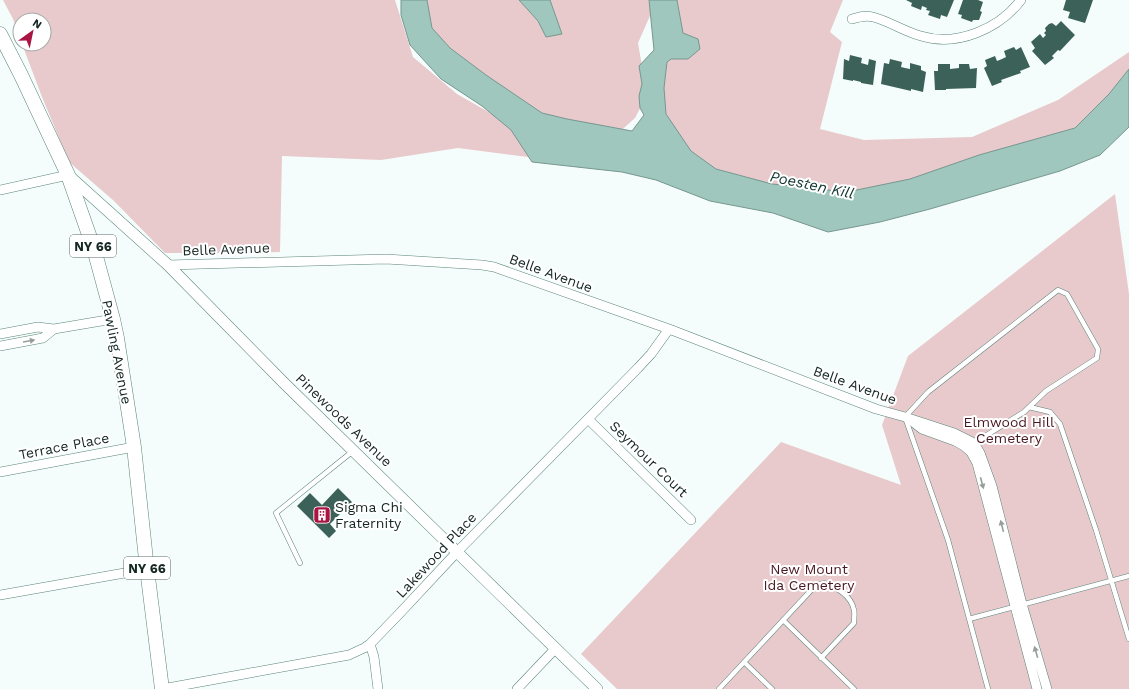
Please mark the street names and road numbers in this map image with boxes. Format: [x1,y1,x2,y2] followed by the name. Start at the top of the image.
[70,235,116,257] road number: NY 66
[182,239,270,259] street label: Belle Avenue
[507,251,595,295] street label: Belle Avenue
[99,299,135,405] street label: Pawling Avenue
[811,363,899,407] street label: Belle Avenue
[293,370,395,470] street label: Pinewoods Avenue
[607,418,691,500] street label: Seymour Court
[18,429,110,463] street label: Terrace Place
[393,509,479,601] street label: Lakewood Place
[124,557,170,579] road number: NY 66

